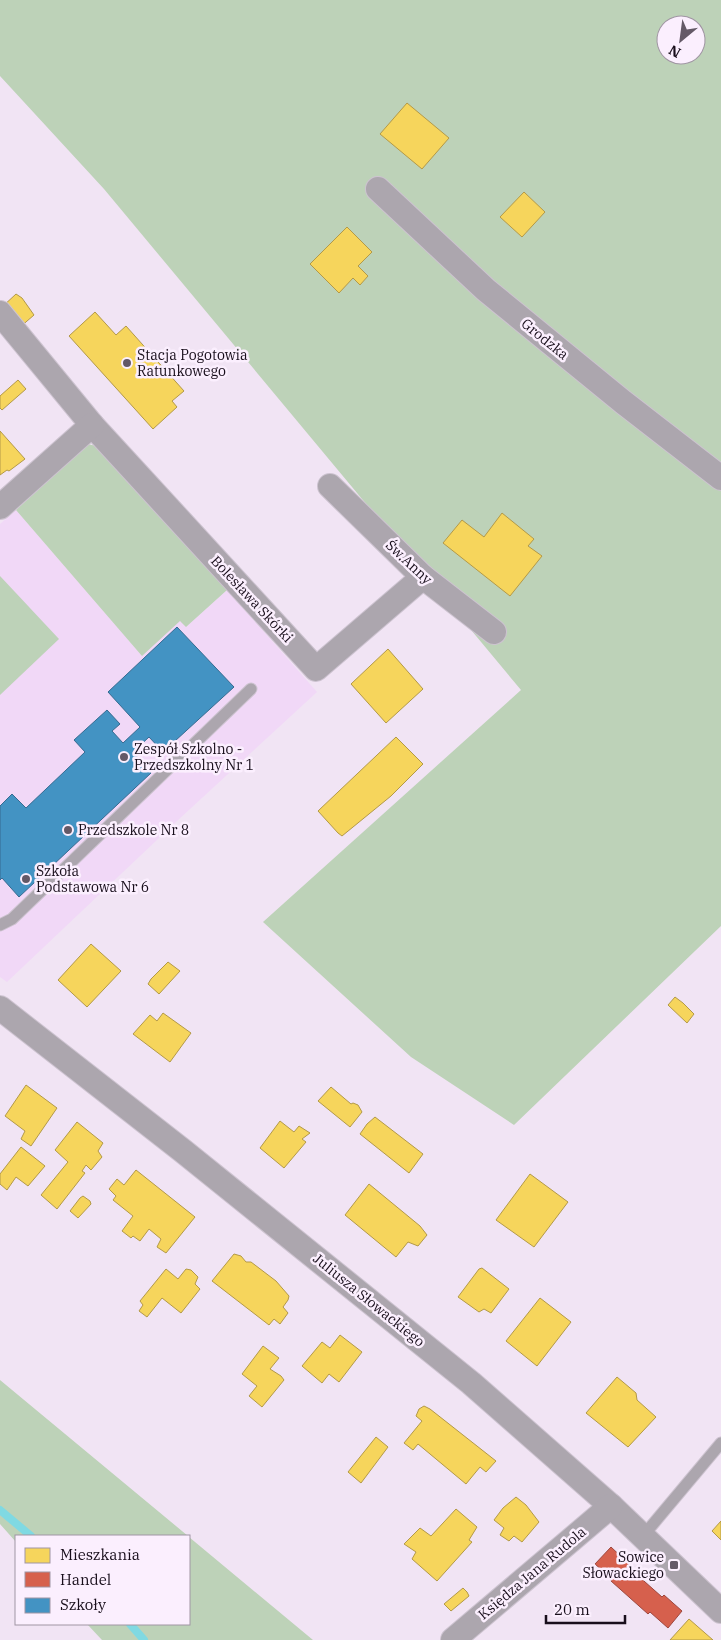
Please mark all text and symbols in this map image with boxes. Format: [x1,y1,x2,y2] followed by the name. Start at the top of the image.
[656,15,706,65] north arrow
[665,41,684,62] text: N
[518,314,573,364] street label: Grodzka
[137,346,248,380] place label: Stacja Pogotowia Ratunkowego
[121,357,133,369] marker: Stacja Pogotowia Ratunkowego
[382,535,437,588] street label: Św.Anny
[207,552,297,646] street label: Bolesława Skórki
[134,740,254,774] place label: Zespół Szkolno - Przedszkolny Nr 1
[118,751,130,763] marker: Zespół Szkolno - Przedszkolny Nr 1
[78,821,189,839] place label: Przedszkole Nr 8
[62,824,74,836] marker: Przedszkole Nr 8
[36,862,149,896] place label: Szkoła Podstawowa Nr 6
[20,873,32,885] marker: Szkoła Podstawowa Nr 6
[310,1249,428,1351] street label: Juliusza Słowackiego
[474,1522,590,1623] street label: Księdza Jana Rudola
[15,1535,190,1625] legend
[60,1545,140,1564] text: Mieszkania
[583,1548,664,1582] place label: Sowice Słowackiego
[668,1559,680,1571] marker: Sowice Słowackiego
[60,1570,111,1589] text: Handel
[546,1592,625,1624] scale bar
[60,1595,106,1614] text: Szkoły
[554,1600,590,1619] text: 20 m

